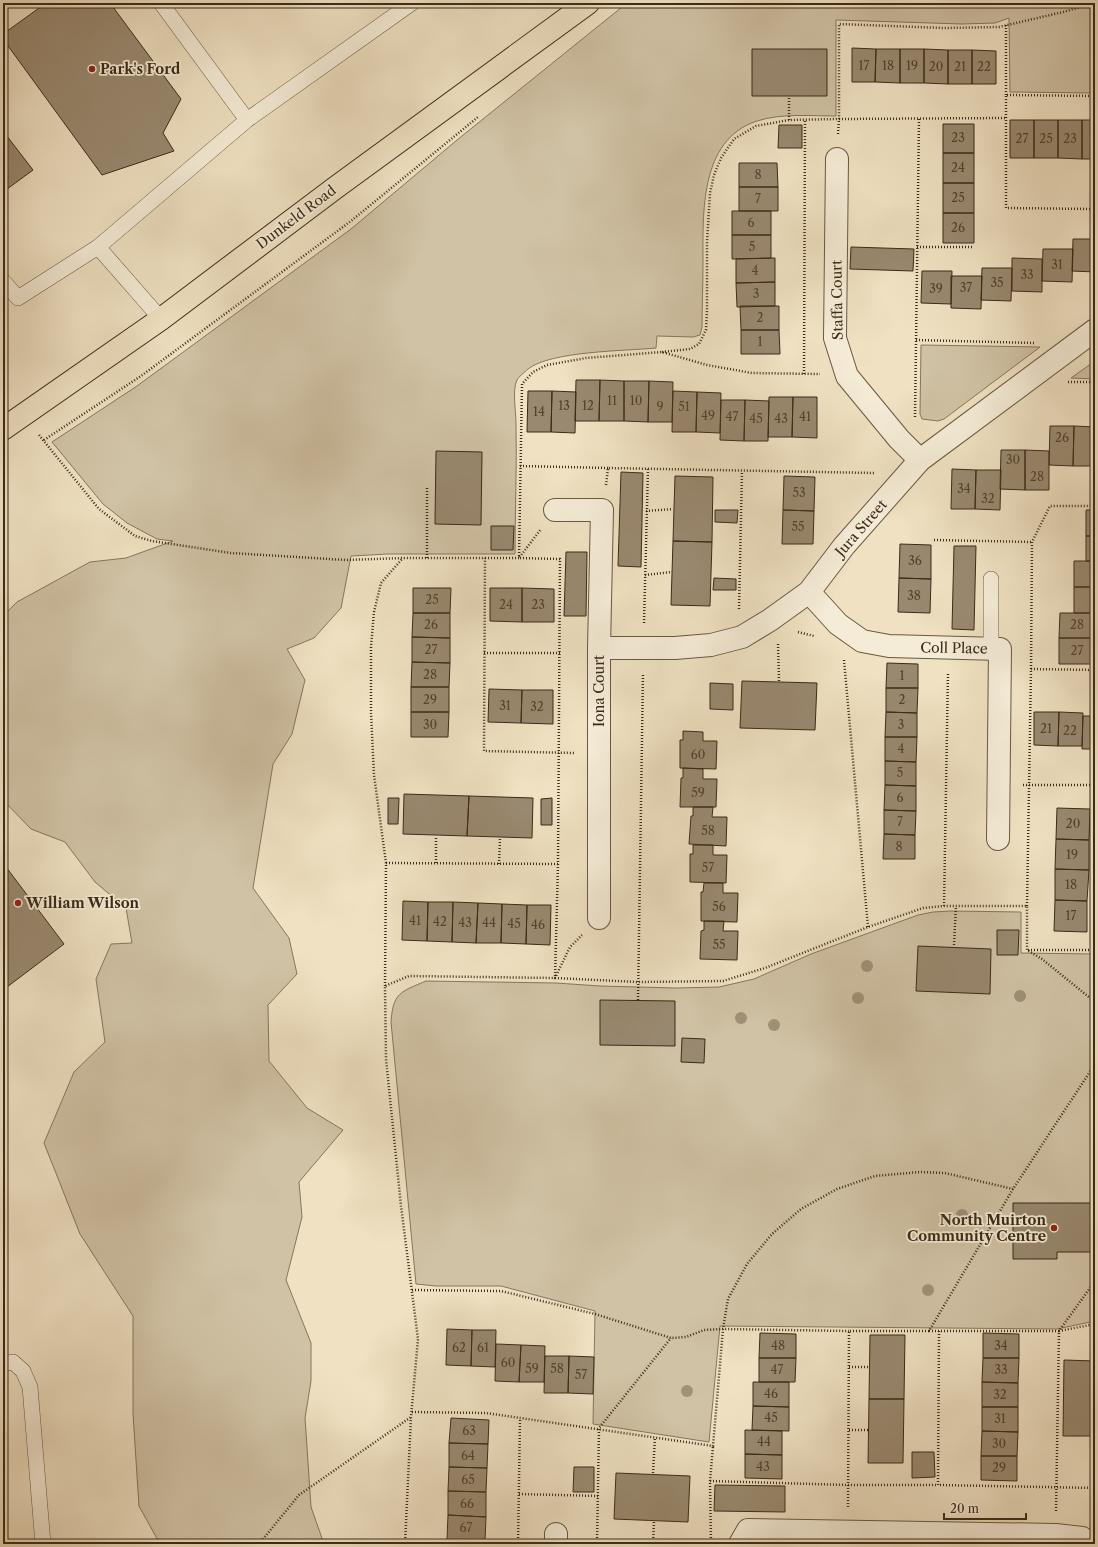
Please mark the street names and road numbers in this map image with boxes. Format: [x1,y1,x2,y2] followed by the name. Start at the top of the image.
[253,181,340,253] street label: Dunkeld Road
[827,260,847,340] street label: Staffa Court
[830,496,891,562] street label: Jura Street
[920,638,988,658] street label: Coll Place
[590,655,608,727] street label: Iona Court

